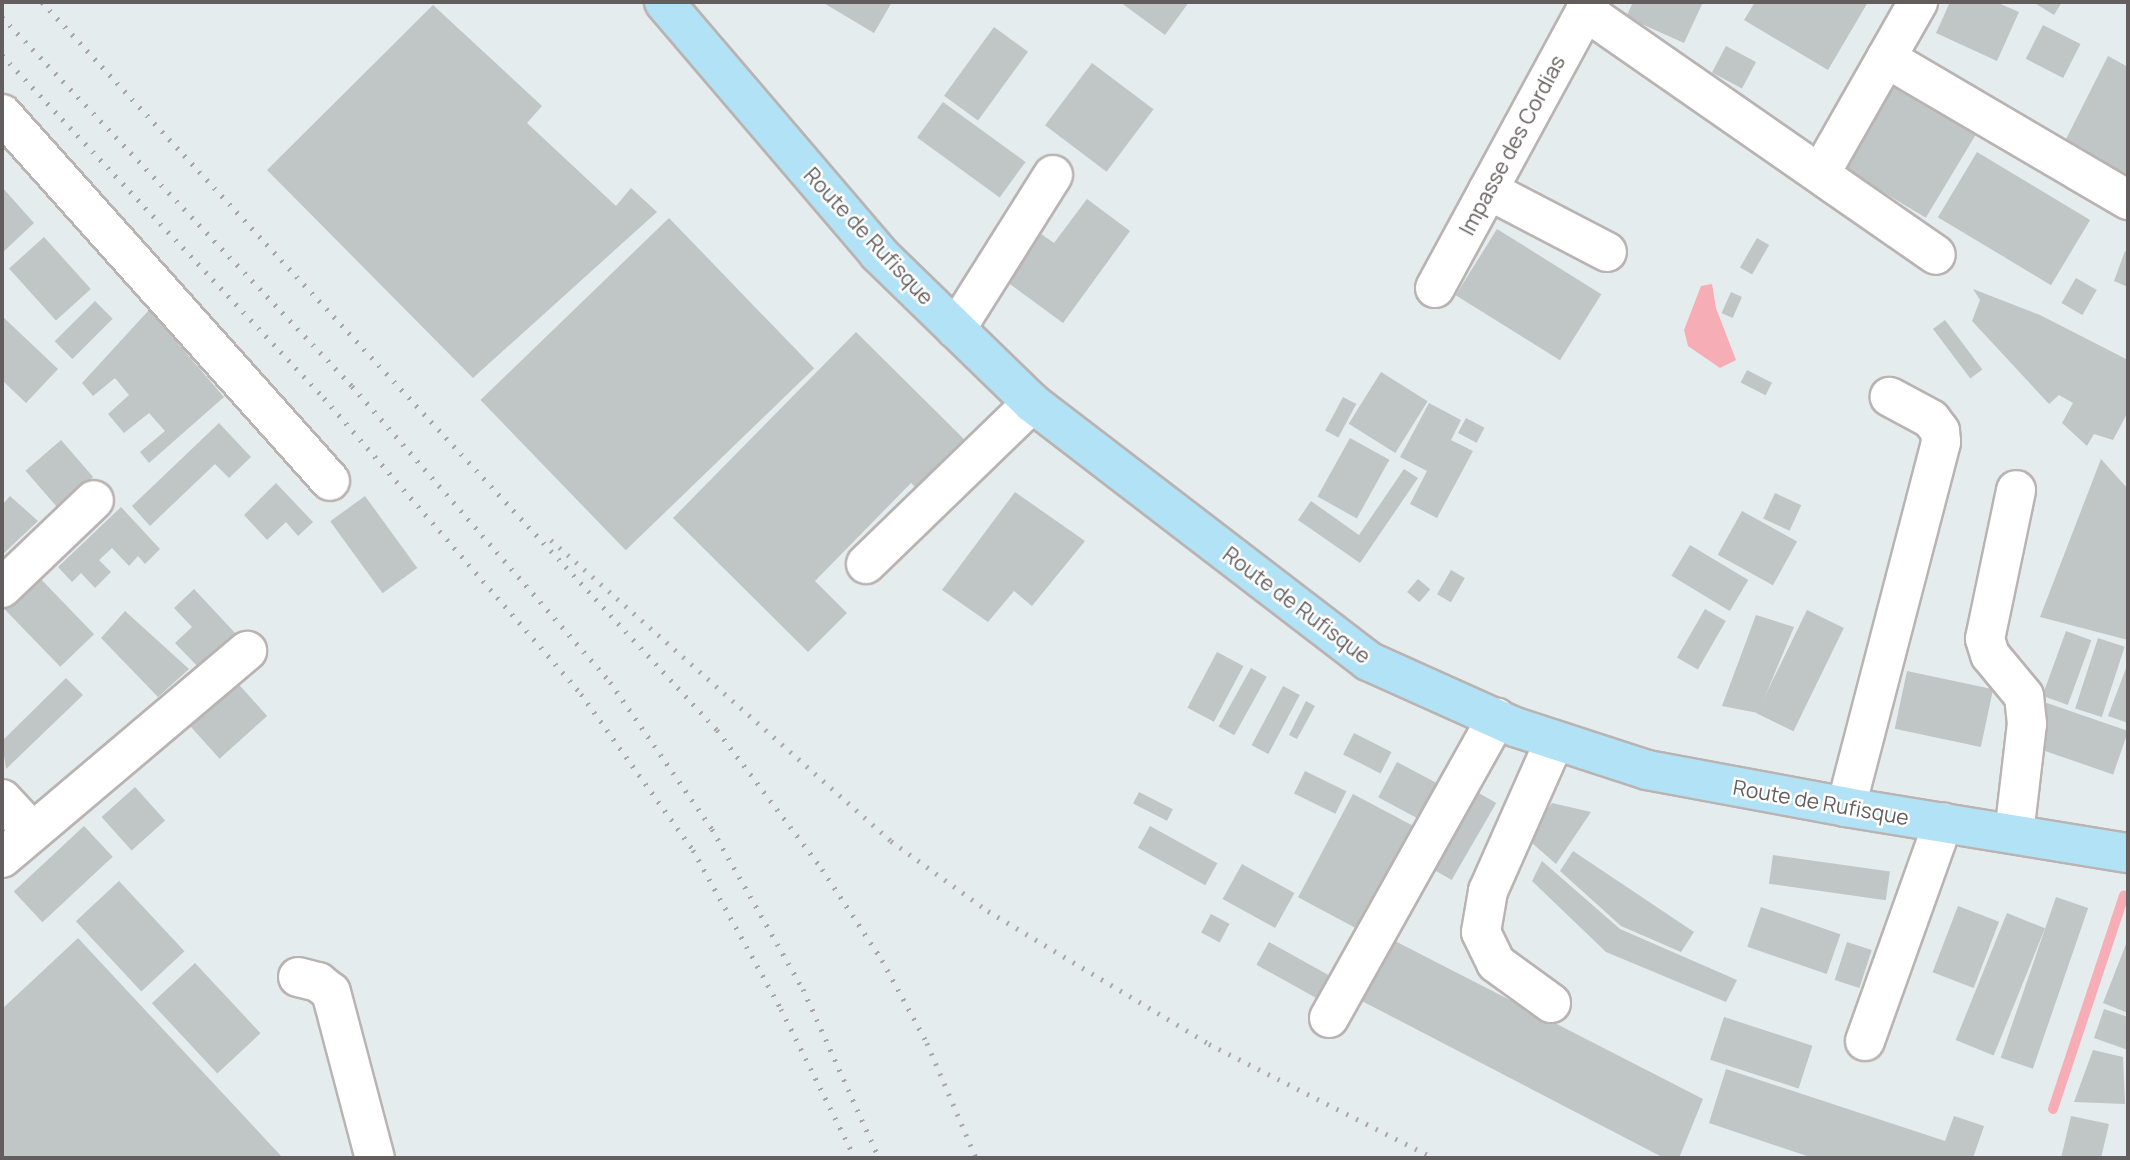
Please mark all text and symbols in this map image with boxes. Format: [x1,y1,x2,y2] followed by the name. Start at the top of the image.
[1454,51,1570,239] street label: Impasse des Cordias
[799,162,939,310] street label: Route de Rufisque
[1218,541,1376,669] street label: Route de Rufisque
[1731,774,1911,830] street label: Route de Rufisque

